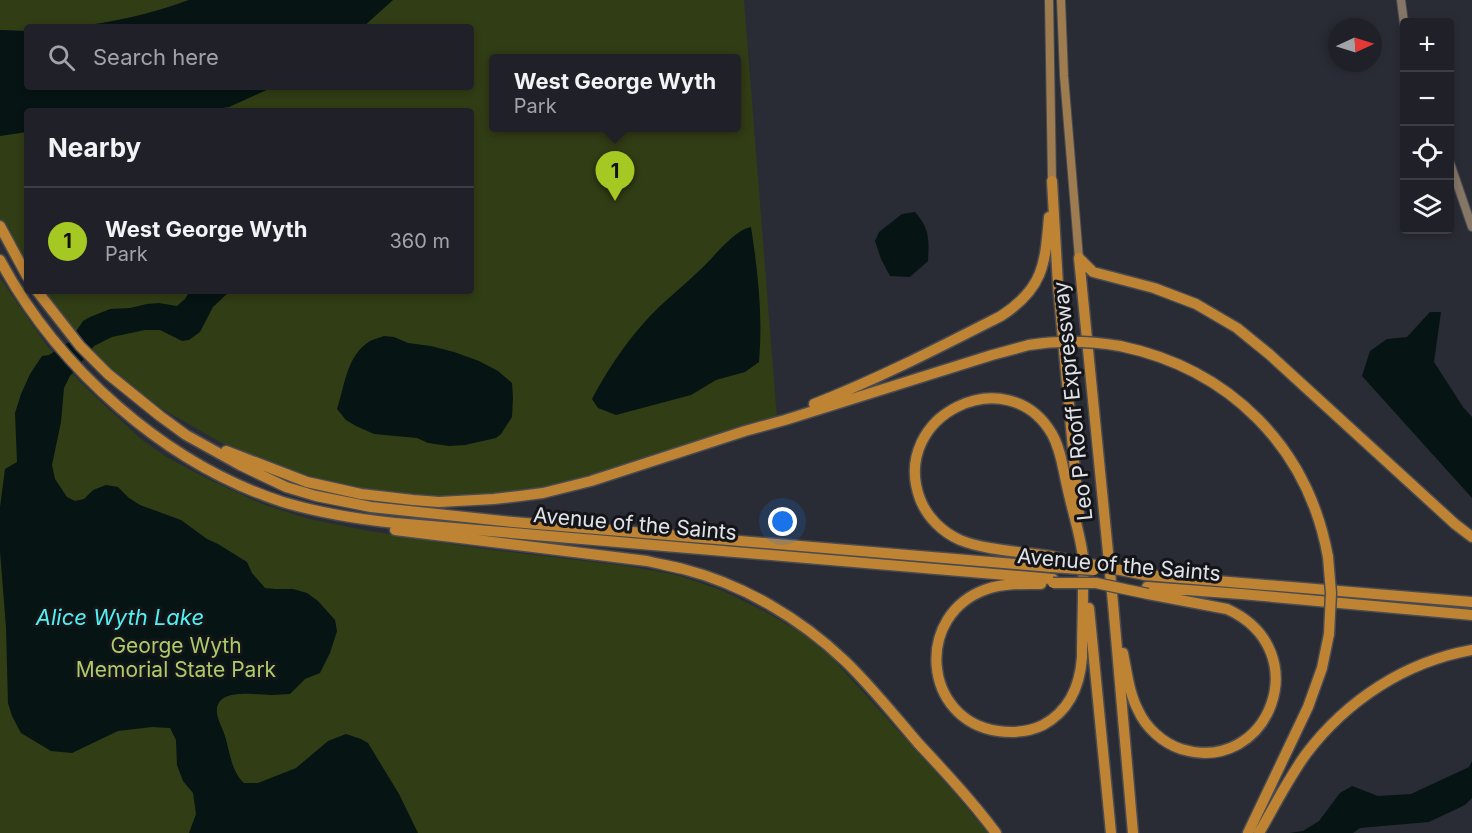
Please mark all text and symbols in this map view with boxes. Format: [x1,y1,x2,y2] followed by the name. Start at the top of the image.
[1328,18,1382,72] north arrow
[1400,18,1454,234] map controls
[1400,18,1454,72] button: +
[24,24,474,90] search box
[45,41,78,74] icon: search
[93,44,219,70] text: Search here
[489,54,741,132] popup
[514,68,716,94] text: West George Wyth
[1400,72,1454,126] button: −
[514,94,557,118] text: Park
[1400,126,1454,180] button: locate
[48,132,141,163] text: Nearby
[596,152,634,201] pin: 1
[1400,180,1454,234] button: layers
[105,216,307,242] text: West George Wyth
[63,229,72,253] text: 1
[389,229,450,253] text: 360 m
[105,242,148,266] text: Park
[1047,280,1097,522] street label: Leo P Rooff Expressway
[532,502,738,545] street label: Avenue of the Saints
[768,507,797,536] your location
[1016,543,1222,586] street label: Avenue of the Saints
[35,604,204,630] water label: Alice Wyth Lake
[76,633,277,682] park label: George Wyth Memorial State Park

